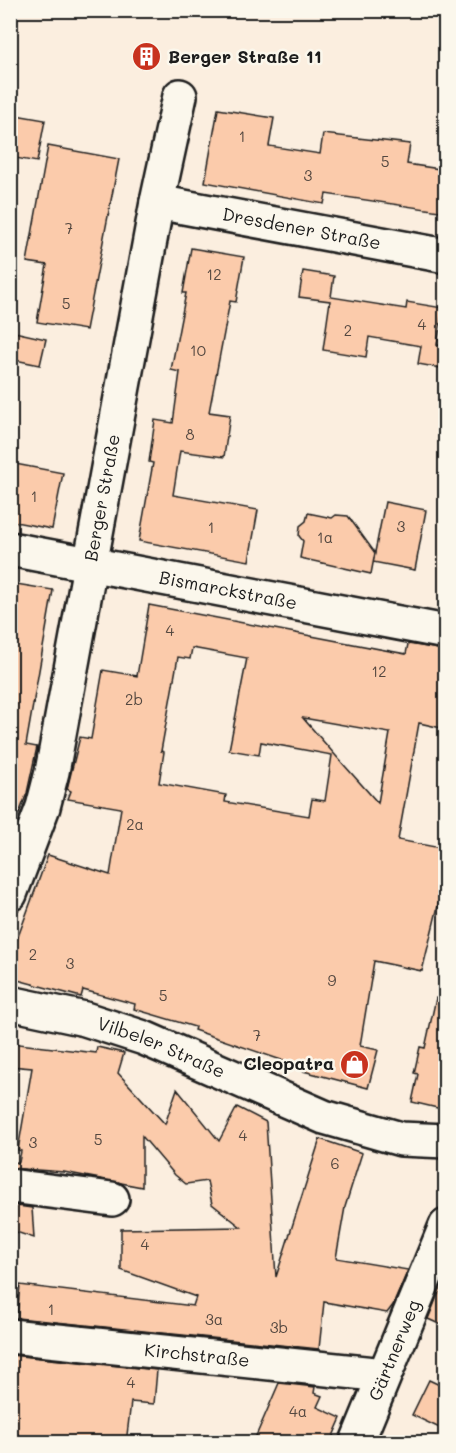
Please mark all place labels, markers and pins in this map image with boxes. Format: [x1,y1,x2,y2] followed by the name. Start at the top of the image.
[131,41,163,73] building icon: Berger Straße 11
[168,44,322,68] place label: Berger Straße 11
[339,1048,371,1080] shop icon: Cleopatra
[243,1051,334,1075] place label: Cleopatra

